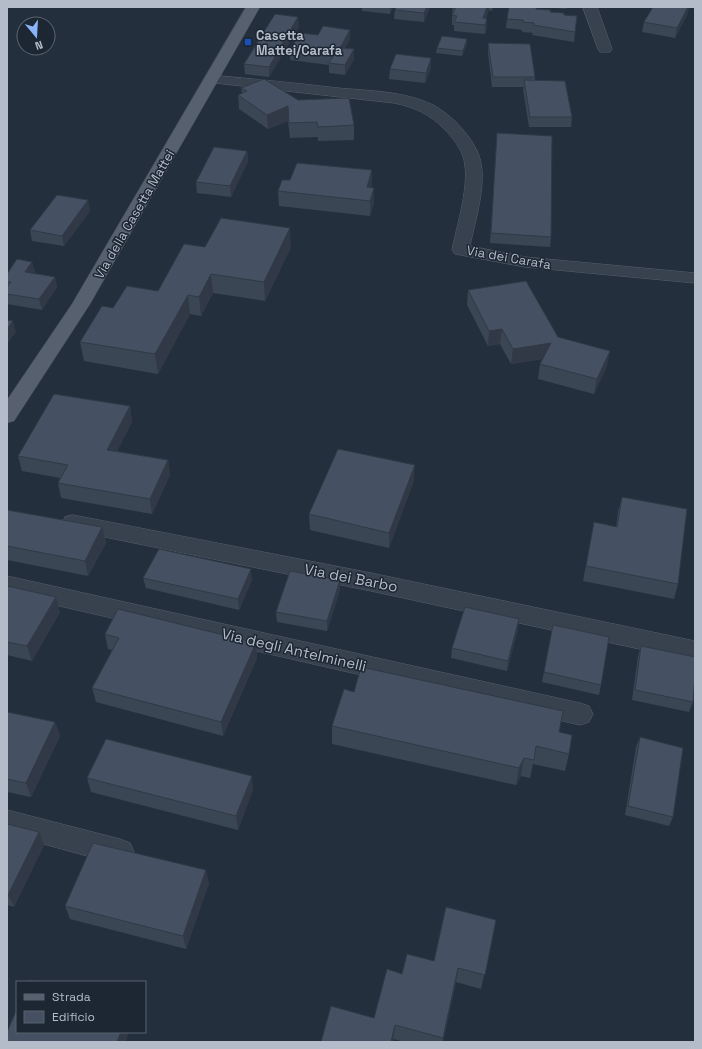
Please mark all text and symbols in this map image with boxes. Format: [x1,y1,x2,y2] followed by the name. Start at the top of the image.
[16,16,56,56] north arrow
[256,27,343,59] place label: Casetta Mattei/Carafa
[243,37,253,47] marker: Casetta Mattei/Carafa
[33,38,45,53] text: N
[90,147,178,282] street label: Via della Casetta Mattei
[465,242,553,273] street label: Via dei Carafa
[303,559,399,596] street label: Via dei Barbo
[220,624,368,675] street label: Via degli Antelminelli
[16,981,146,1033] legend
[52,989,91,1005] text: Strada
[52,1009,95,1025] text: Edificio

